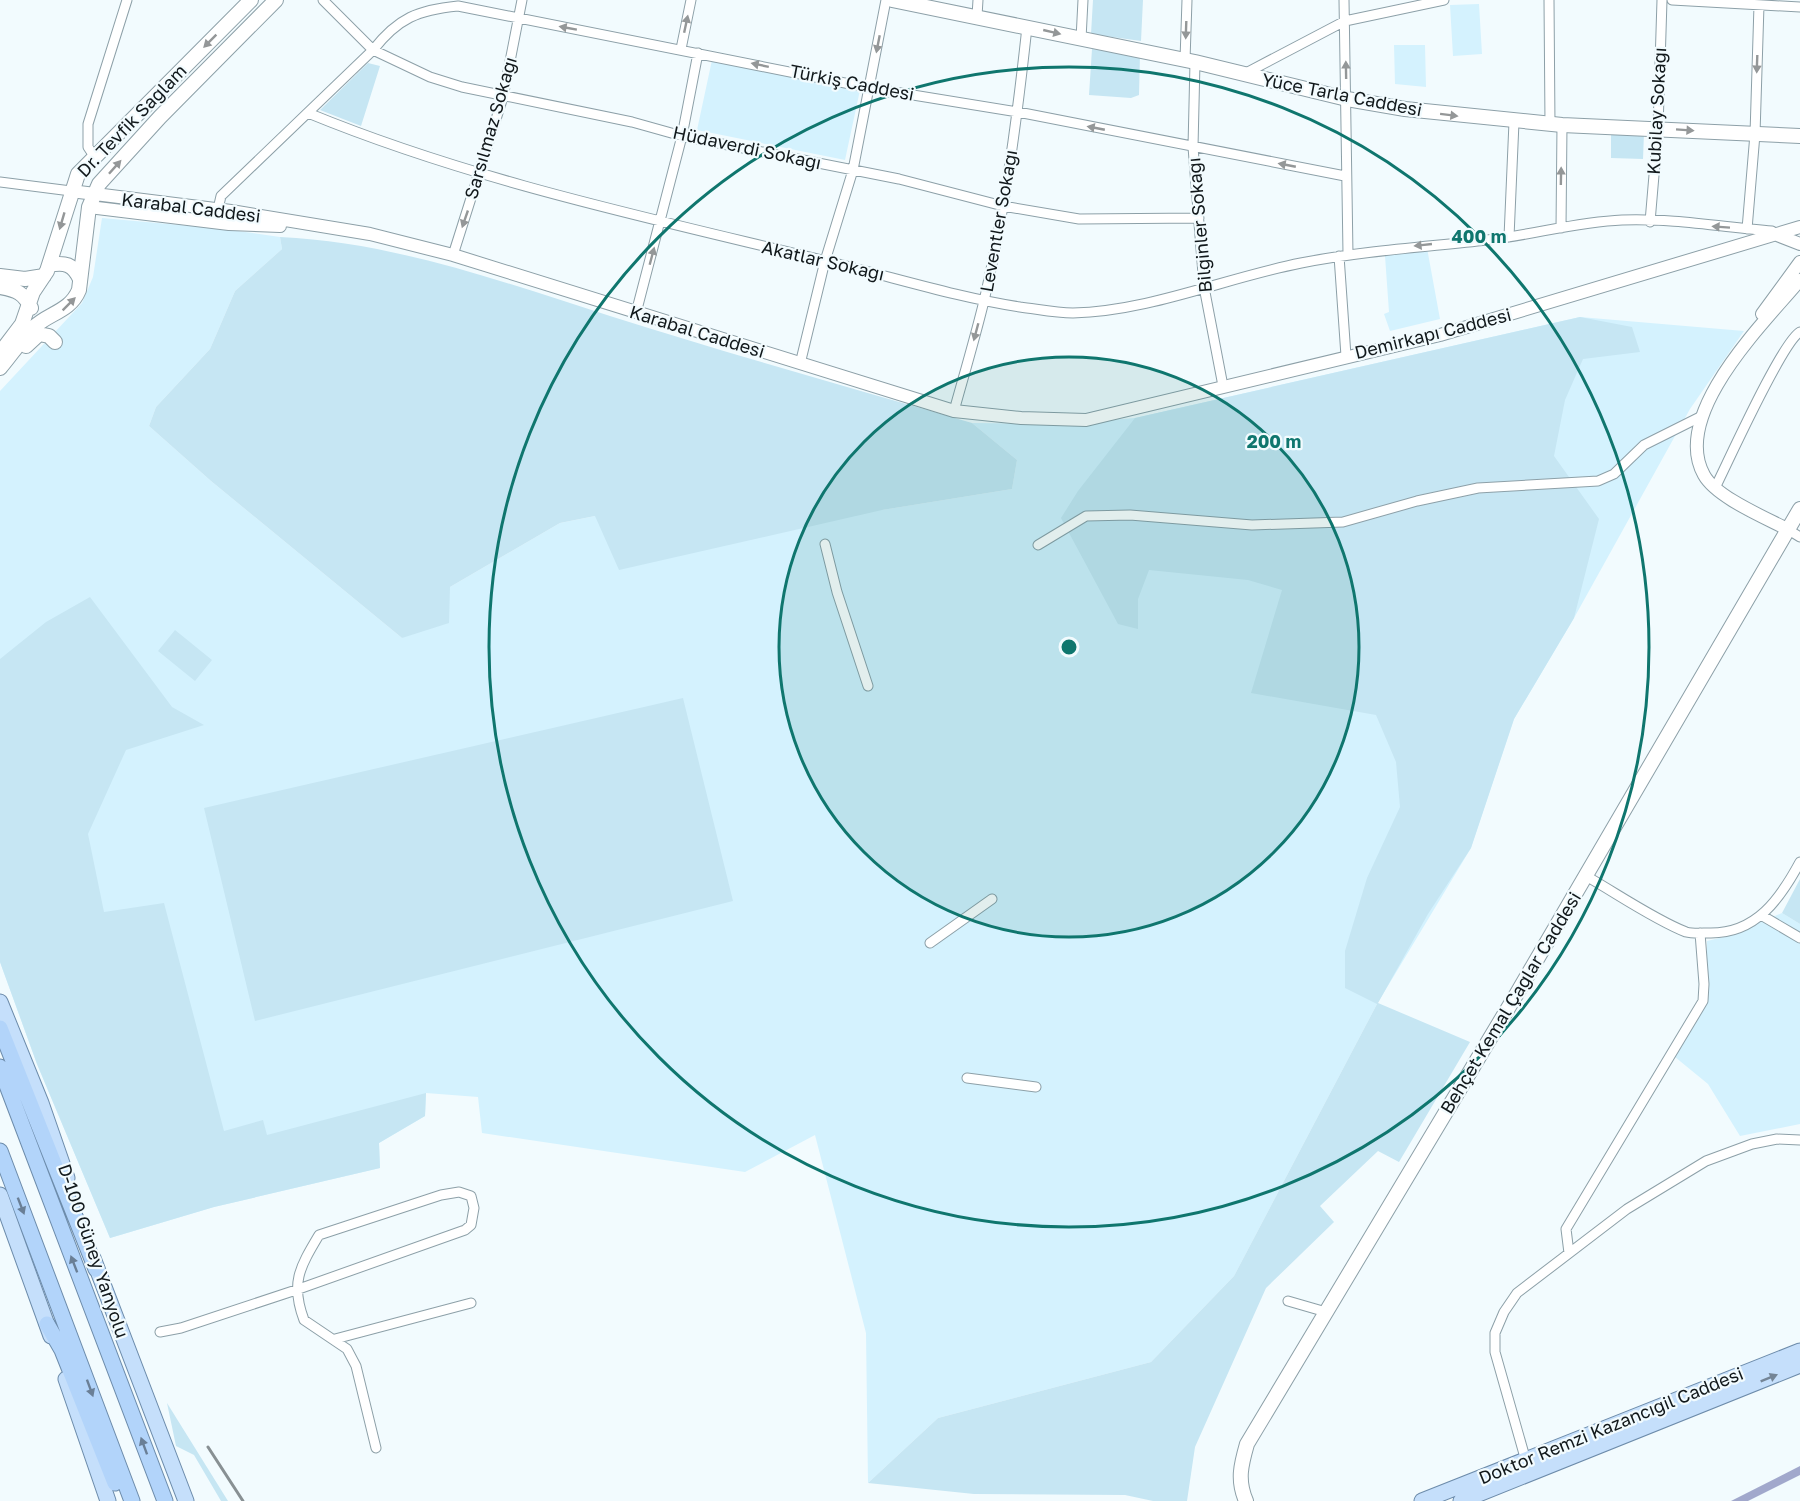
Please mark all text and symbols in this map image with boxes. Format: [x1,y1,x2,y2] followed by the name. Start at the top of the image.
[682,15,691,34] one-way arrow
[1181,20,1190,39] one-way arrow
[559,23,578,32] one-way arrow
[1043,28,1062,38] one-way arrow
[203,34,217,48] one-way arrow
[873,35,882,54] one-way arrow
[1642,47,1670,175] street label: Kubilay Sokağı
[459,54,521,201] street label: Sarsılmaz Sokağı
[1753,54,1762,73] one-way arrow
[72,59,191,181] street label: Dr. Tevfik Sağlam
[788,59,916,105] street label: Türkiş Caddesi
[750,60,769,69] one-way arrow
[1341,60,1351,79] one-way arrow
[1260,68,1424,120] street label: Yüce Tarla Caddesi
[1439,110,1458,120] one-way arrow
[671,121,823,174] street label: Hüdaverdi Sokağı
[1086,123,1105,132] one-way arrow
[1676,125,1695,134] one-way arrow
[975,148,1021,294] street label: Leventler Sokağı
[1182,157,1216,293] street label: Bilginler Sokağı
[108,159,122,174] one-way arrow
[1277,160,1296,169] one-way arrow
[1556,167,1566,186] one-way arrow
[120,188,262,226] street label: Karabal Caddesi
[460,210,469,228] one-way arrow
[57,212,66,230] one-way arrow
[1712,222,1731,232] one-way arrow
[1452,225,1506,247] text: 400 m
[760,235,887,285] street label: Akatlar Sokağı
[1414,240,1433,250] one-way arrow
[647,247,657,265] one-way arrow
[61,298,75,312] one-way arrow
[627,300,768,362] street label: Karabal Caddesi
[1352,303,1513,363] street label: Demirkapı Caddesi
[970,323,980,342] one-way arrow
[1247,430,1301,452] text: 200 m
[1059,637,1079,657] centre of rings
[1435,888,1585,1117] street label: Behçet Kemal Çağlar Caddesi
[54,1161,134,1341] street label: D-100 Güney Yanyolu
[16,1197,26,1215] one-way arrow
[69,1255,79,1273] one-way arrow
[1475,1362,1746,1488] street label: Doktor Remzi Kazancıgil Caddesi
[1760,1373,1778,1383] one-way arrow
[85,1379,95,1397] one-way arrow
[139,1437,149,1455] one-way arrow

